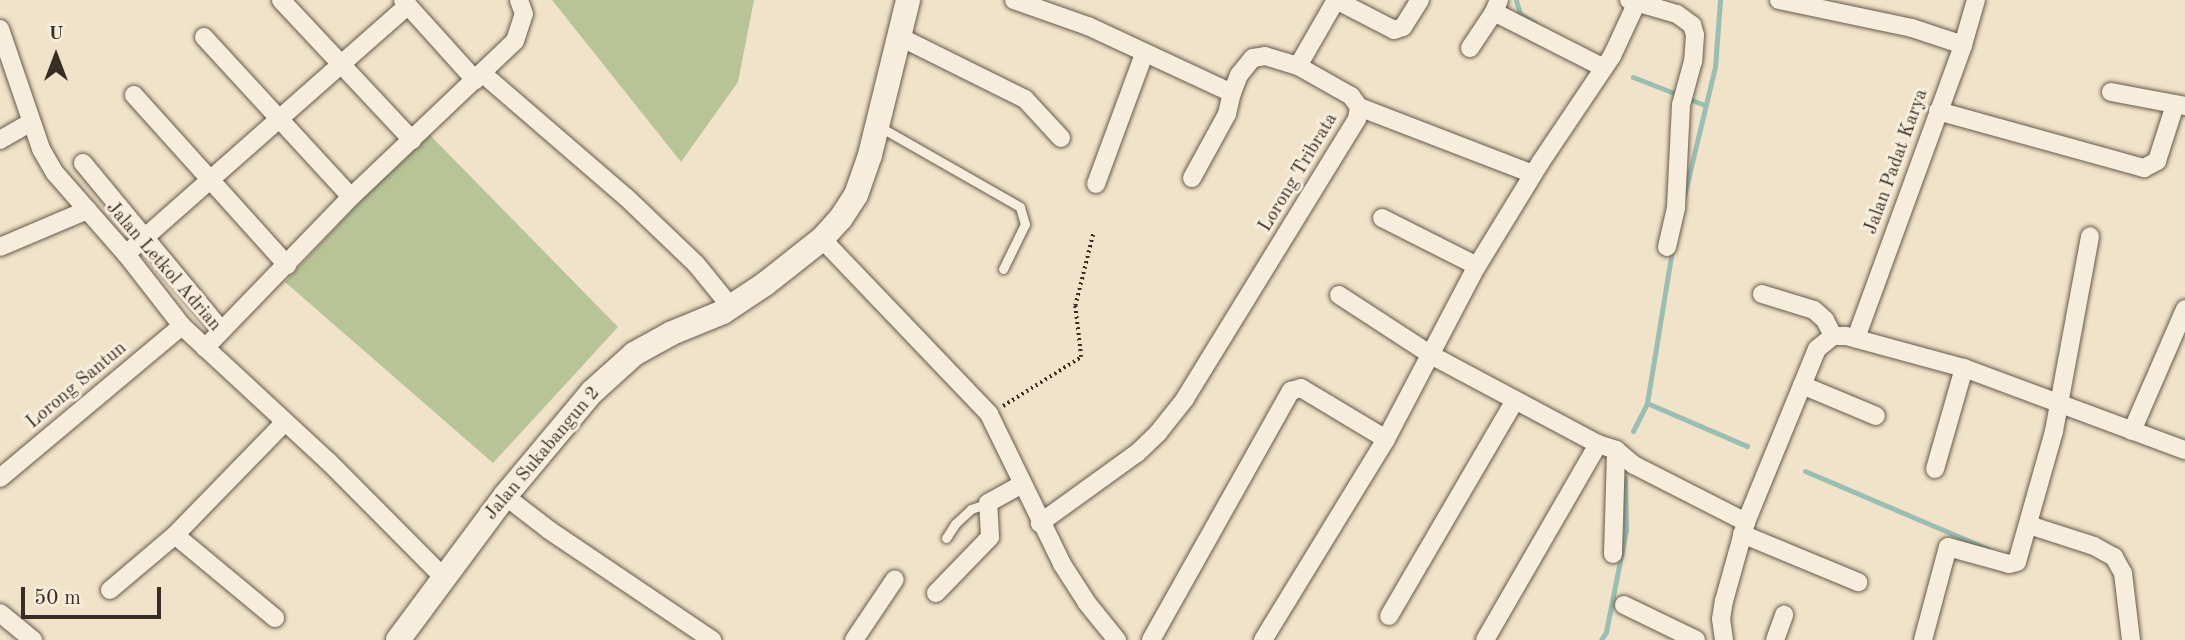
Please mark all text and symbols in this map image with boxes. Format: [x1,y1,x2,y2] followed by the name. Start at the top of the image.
[21,21,91,91] north arrow
[48,25,64,44] text: U
[1860,86,1934,238] street label: Jalan Padat Karya
[1255,109,1343,237] street label: Lorong Tribrata
[100,197,226,337] street label: Jalan Letkol Adrian
[22,338,132,434] street label: Lorong Santun
[480,383,606,525] street label: Jalan Sukabangun 2
[24,574,164,618] scale bar
[34,588,81,609] text: 50 m

